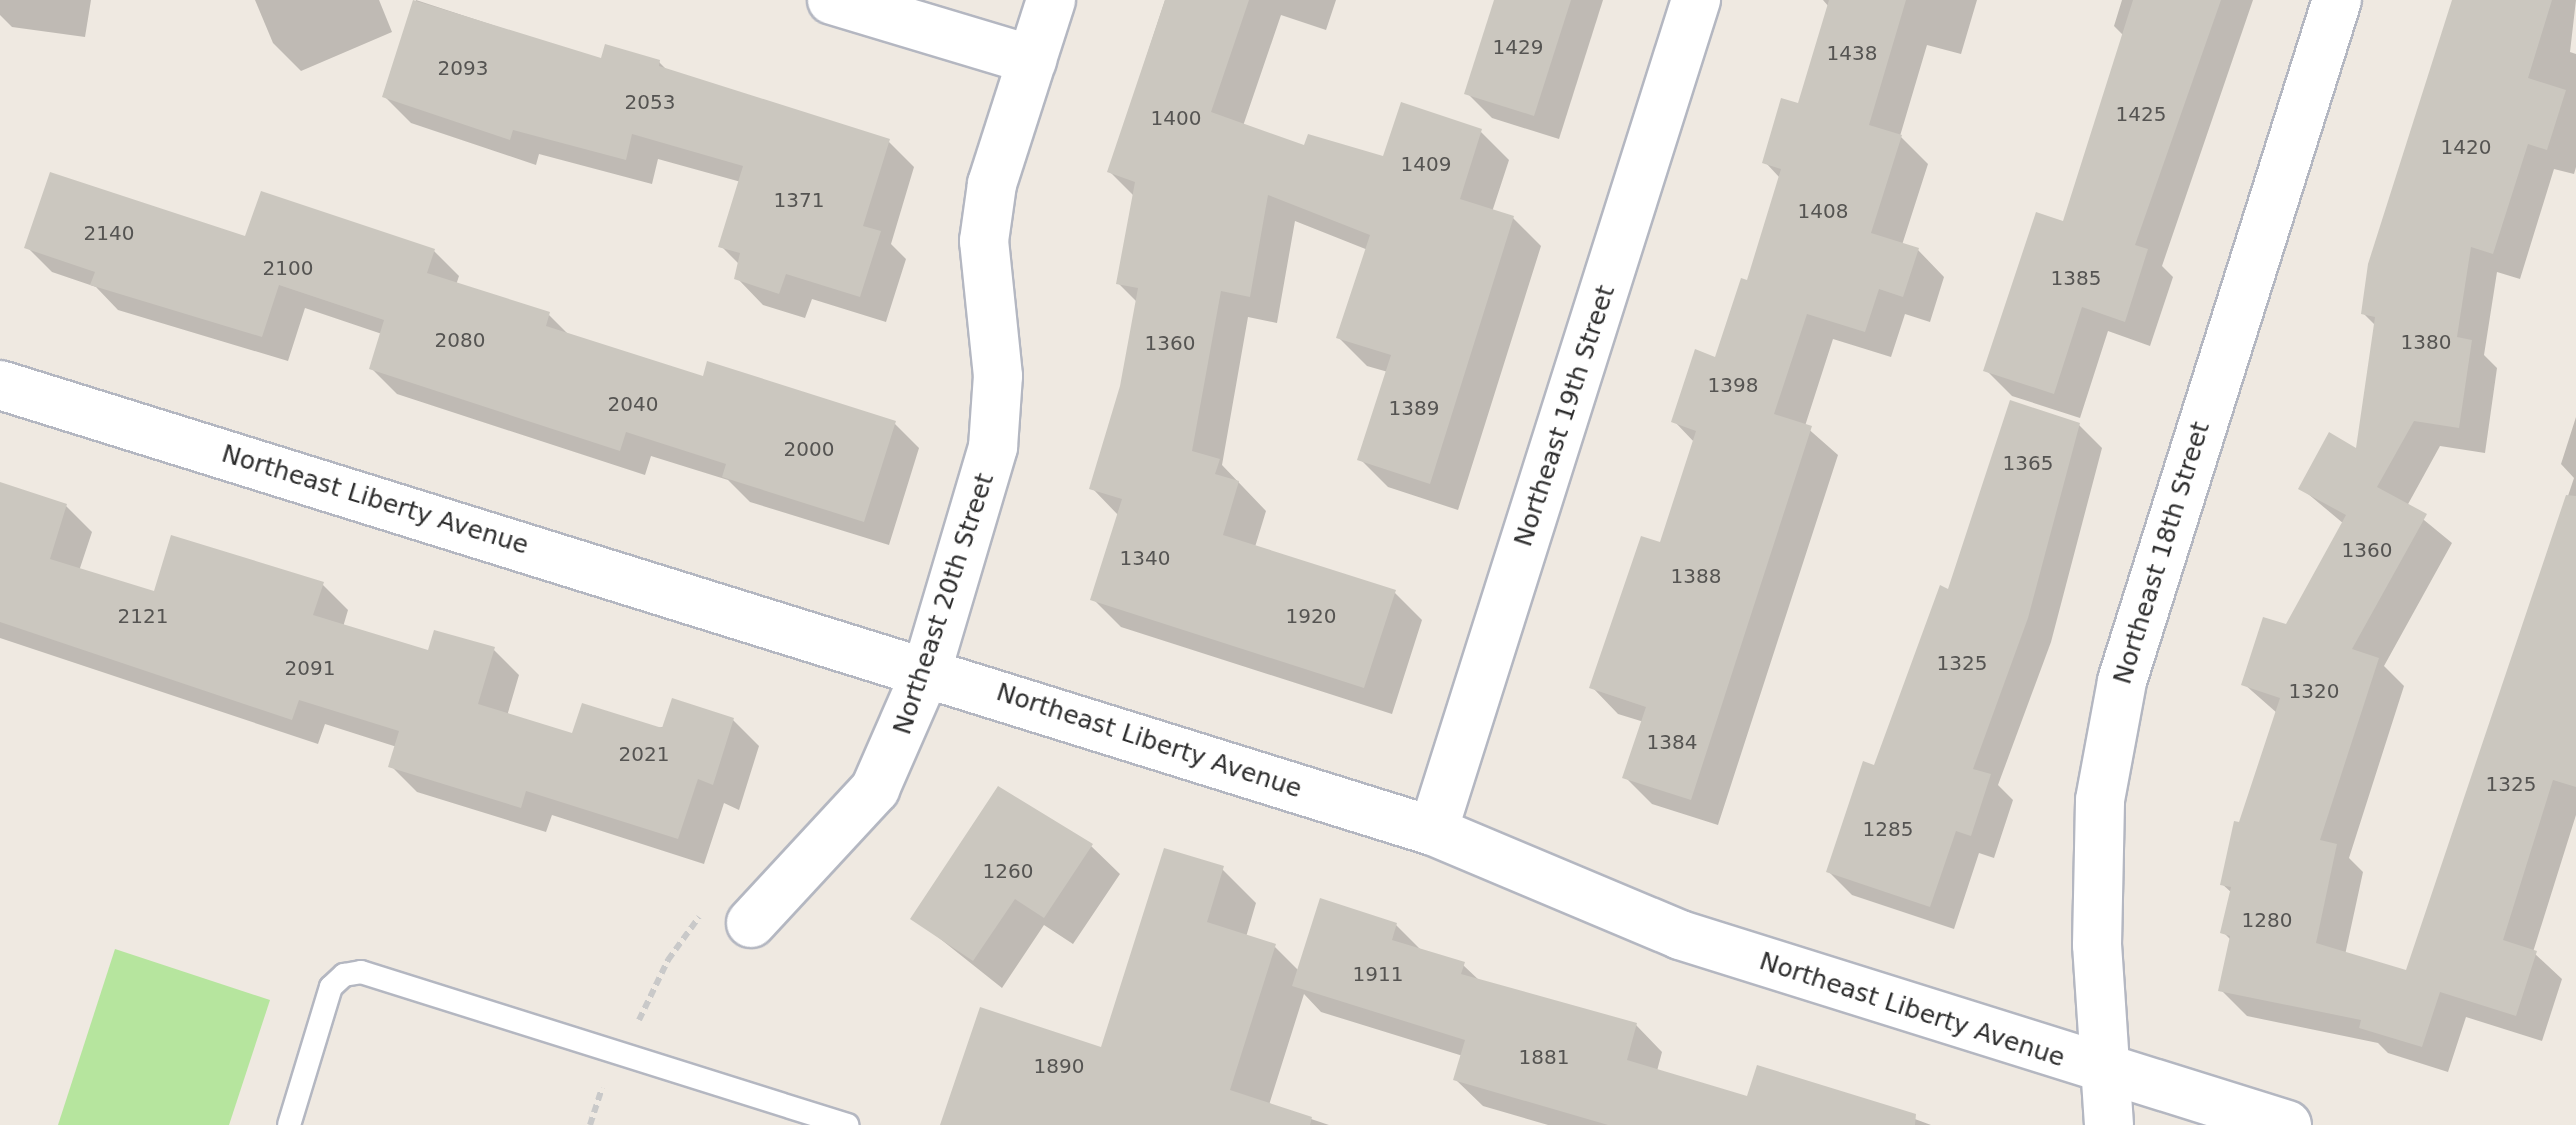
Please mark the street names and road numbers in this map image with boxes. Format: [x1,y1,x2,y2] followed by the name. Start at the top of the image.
[1509,282,1621,550] street label: Northeast 19th Street
[2108,418,2216,688] street label: Northeast 18th Street
[218,439,532,561] street label: Northeast Liberty Avenue
[888,470,1000,738] street label: Northeast 20th Street
[993,677,1305,805] street label: Northeast Liberty Avenue
[1756,946,2068,1074] street label: Northeast Liberty Avenue

